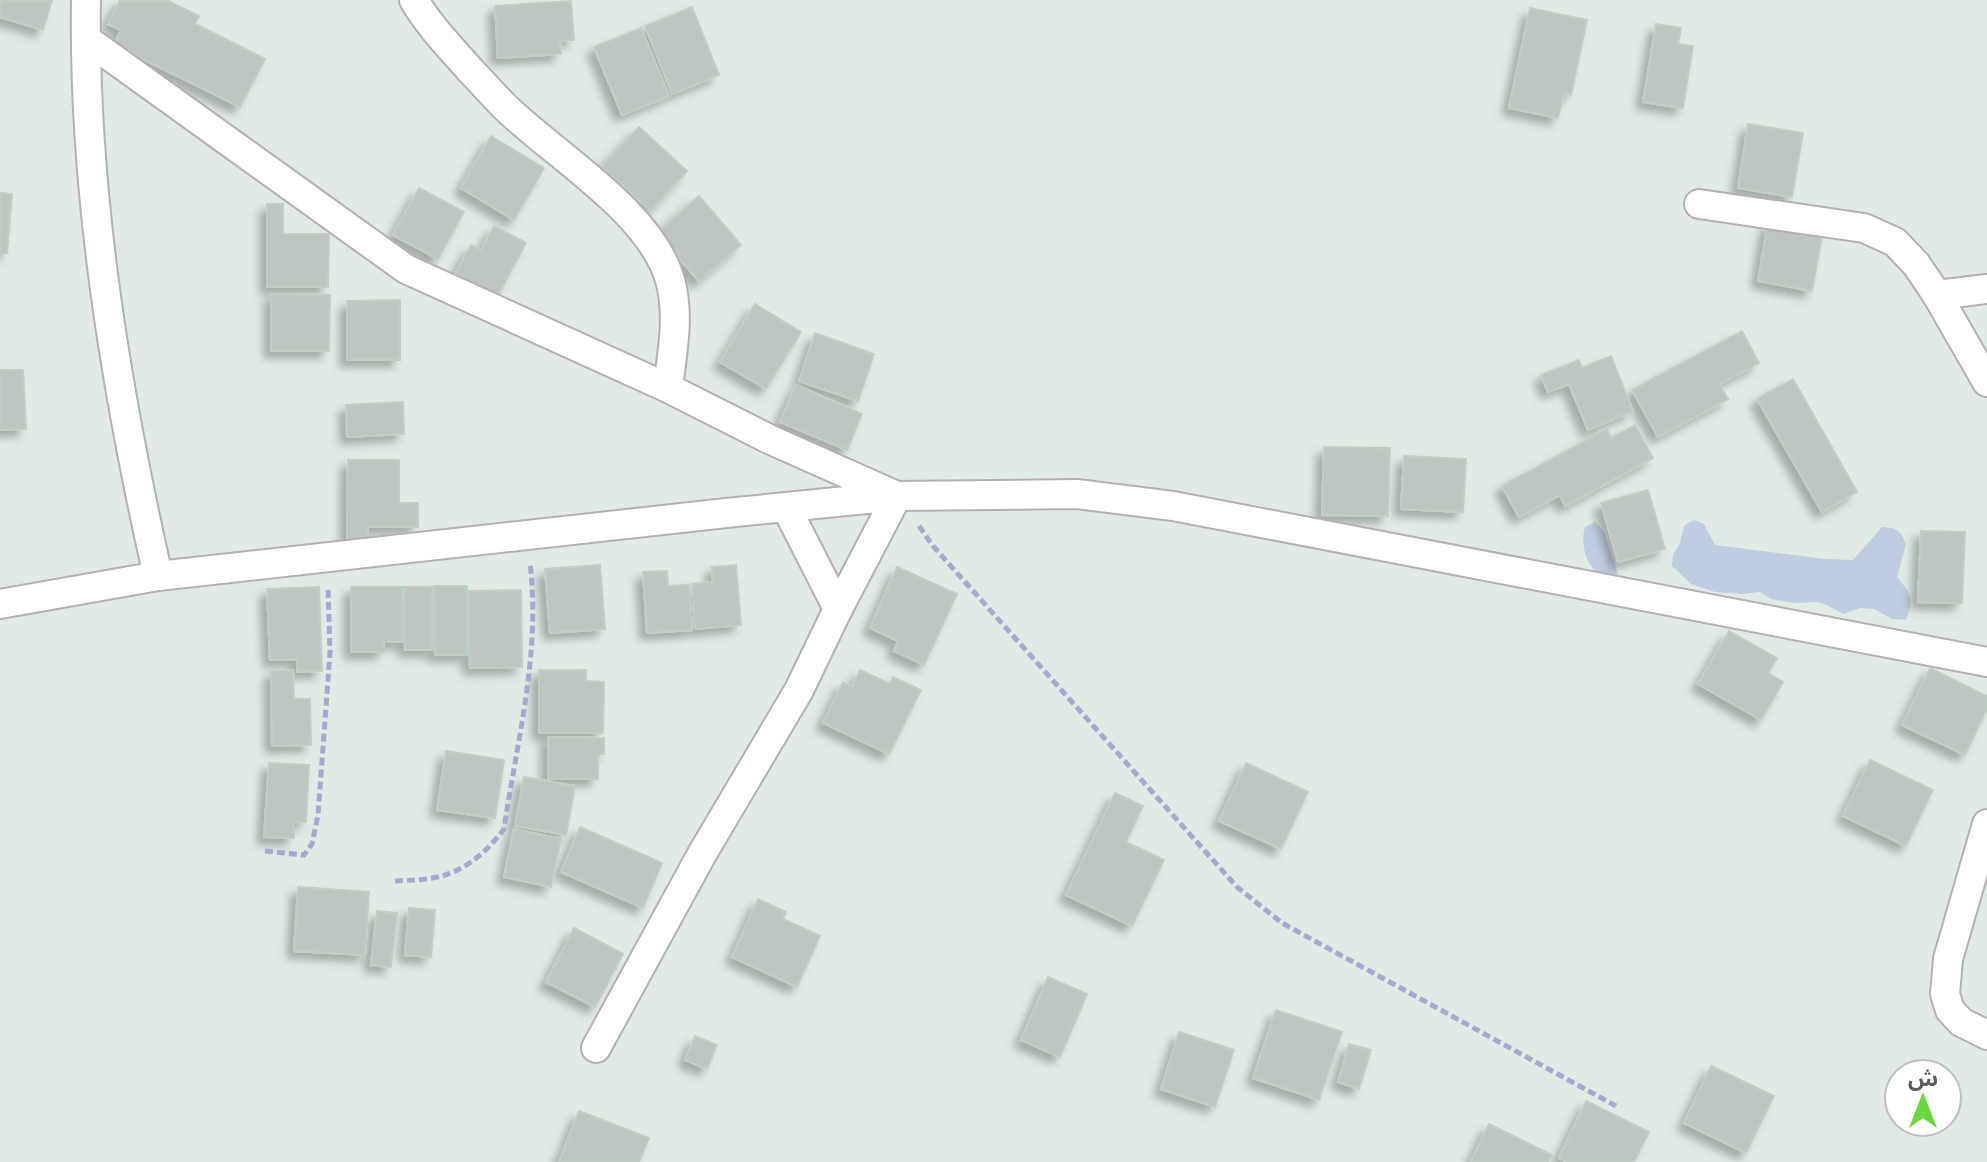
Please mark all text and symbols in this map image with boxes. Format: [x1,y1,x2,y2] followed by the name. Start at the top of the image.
[1883,1058,1963,1138] north arrow
[1908,1068,1938,1091] text: ش

